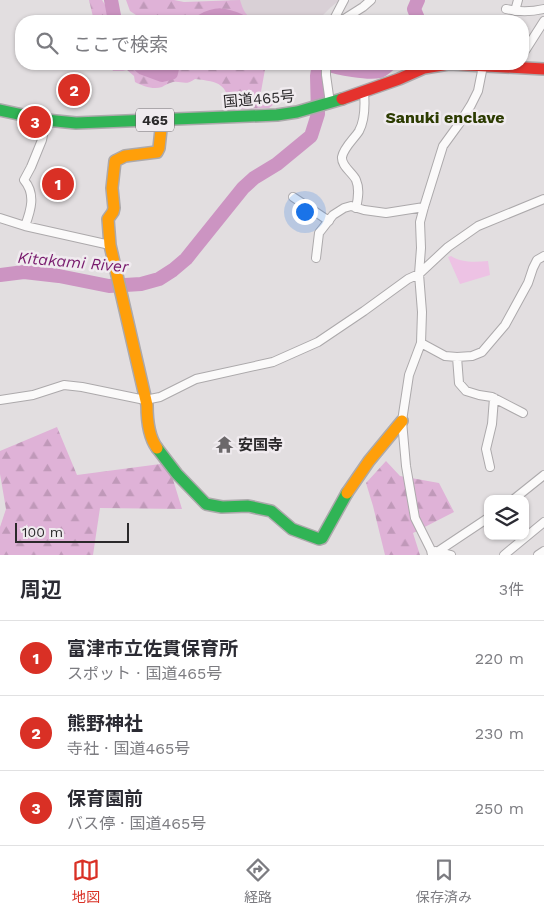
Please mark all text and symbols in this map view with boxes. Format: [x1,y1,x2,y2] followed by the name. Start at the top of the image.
[15,15,529,70] search box
[33,29,61,57] icon: search
[73,33,168,56] text: ここで検索
[58,71,90,109] pin: 2
[222,87,296,111] street label: 国道465号
[19,103,51,141] pin: 3
[136,108,174,132] road number: 465
[385,108,505,127] district label: Sanuki enclave
[42,165,74,203] pin: 1
[292,199,318,225] your location
[17,248,130,276] water label: Kitakami River
[214,435,234,455] temple icon: 安国寺
[238,436,283,454] place label: 安国寺
[484,495,529,540] map controls
[484,495,529,540] button: layers
[15,520,129,543] scale bar
[22,524,63,540] text: 100 m
[20,577,62,602] text: 周辺
[499,580,524,599] text: 3件
[67,637,238,660] text: 富津市立佐貫保育所
[33,649,39,668] text: 1
[475,649,524,668] text: 220 m
[67,664,222,683] text: スポット · 国道465号
[67,712,143,735] text: 熊野神社
[31,724,41,743] text: 2
[475,724,524,743] text: 230 m
[67,739,190,758] text: 寺社 · 国道465号
[67,787,143,810] text: 保育園前
[31,799,41,818] text: 3
[475,799,524,818] text: 250 m
[67,814,206,833] text: バス停 · 国道465号
[72,856,100,906] tab: 地図
[244,856,272,906] tab: 経路
[416,856,472,906] tab: 保存済み

